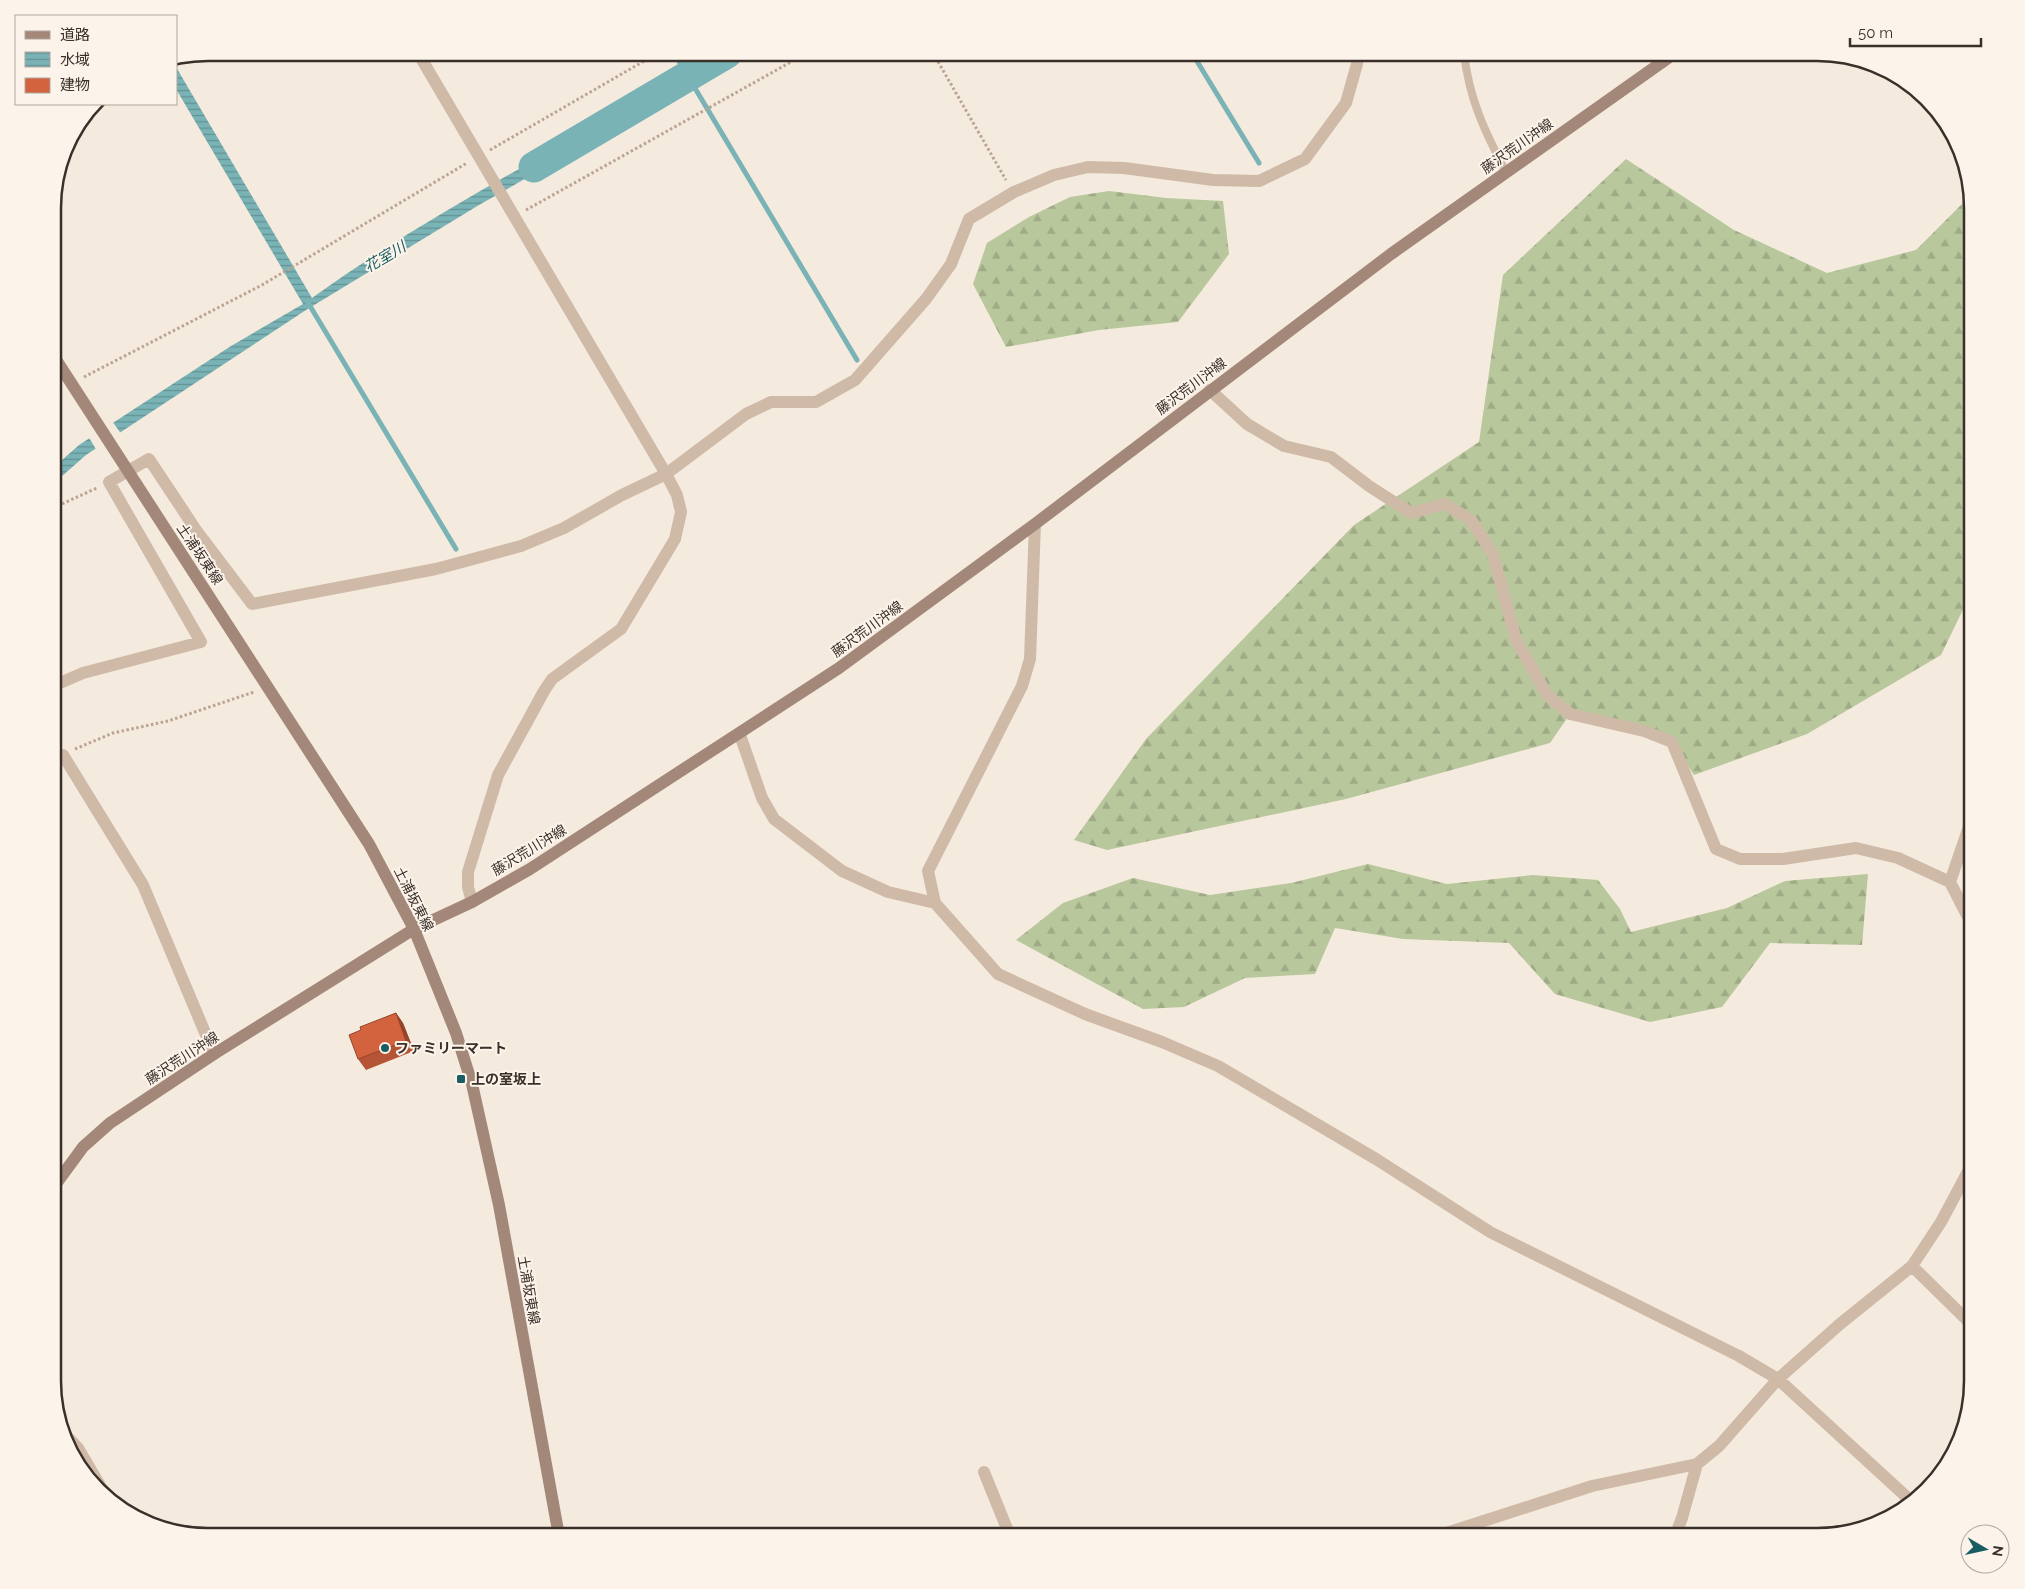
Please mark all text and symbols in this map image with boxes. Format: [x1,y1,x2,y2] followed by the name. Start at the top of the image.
[15,15,178,105] legend
[1850,15,1981,47] scale bar
[1858,24,1893,42] text: 50 m
[60,26,90,44] text: 道路
[60,51,90,69] text: 水域
[60,76,90,94] text: 建物
[1478,115,1556,177] street label: 藤沢荒川沖線
[361,237,411,276] water label: 花室川
[1153,354,1229,418] street label: 藤沢荒川沖線
[174,521,226,587] street label: 土浦坂東線
[828,598,906,660] street label: 藤沢荒川沖線
[489,822,569,878] street label: 藤沢荒川沖線
[391,864,437,934] street label: 土浦坂東線
[142,1028,222,1088] street label: 藤沢荒川沖線
[395,1040,507,1056] place label: ファミリーマート
[379,1042,391,1054] marker: ファミリーマート
[471,1071,541,1087] place label: 上の室坂上
[455,1073,467,1085] marker: 上の室坂上
[515,1254,543,1326] street label: 土浦坂東線
[1960,1524,2010,1574] north arrow
[1989,1545,2007,1558] text: N

